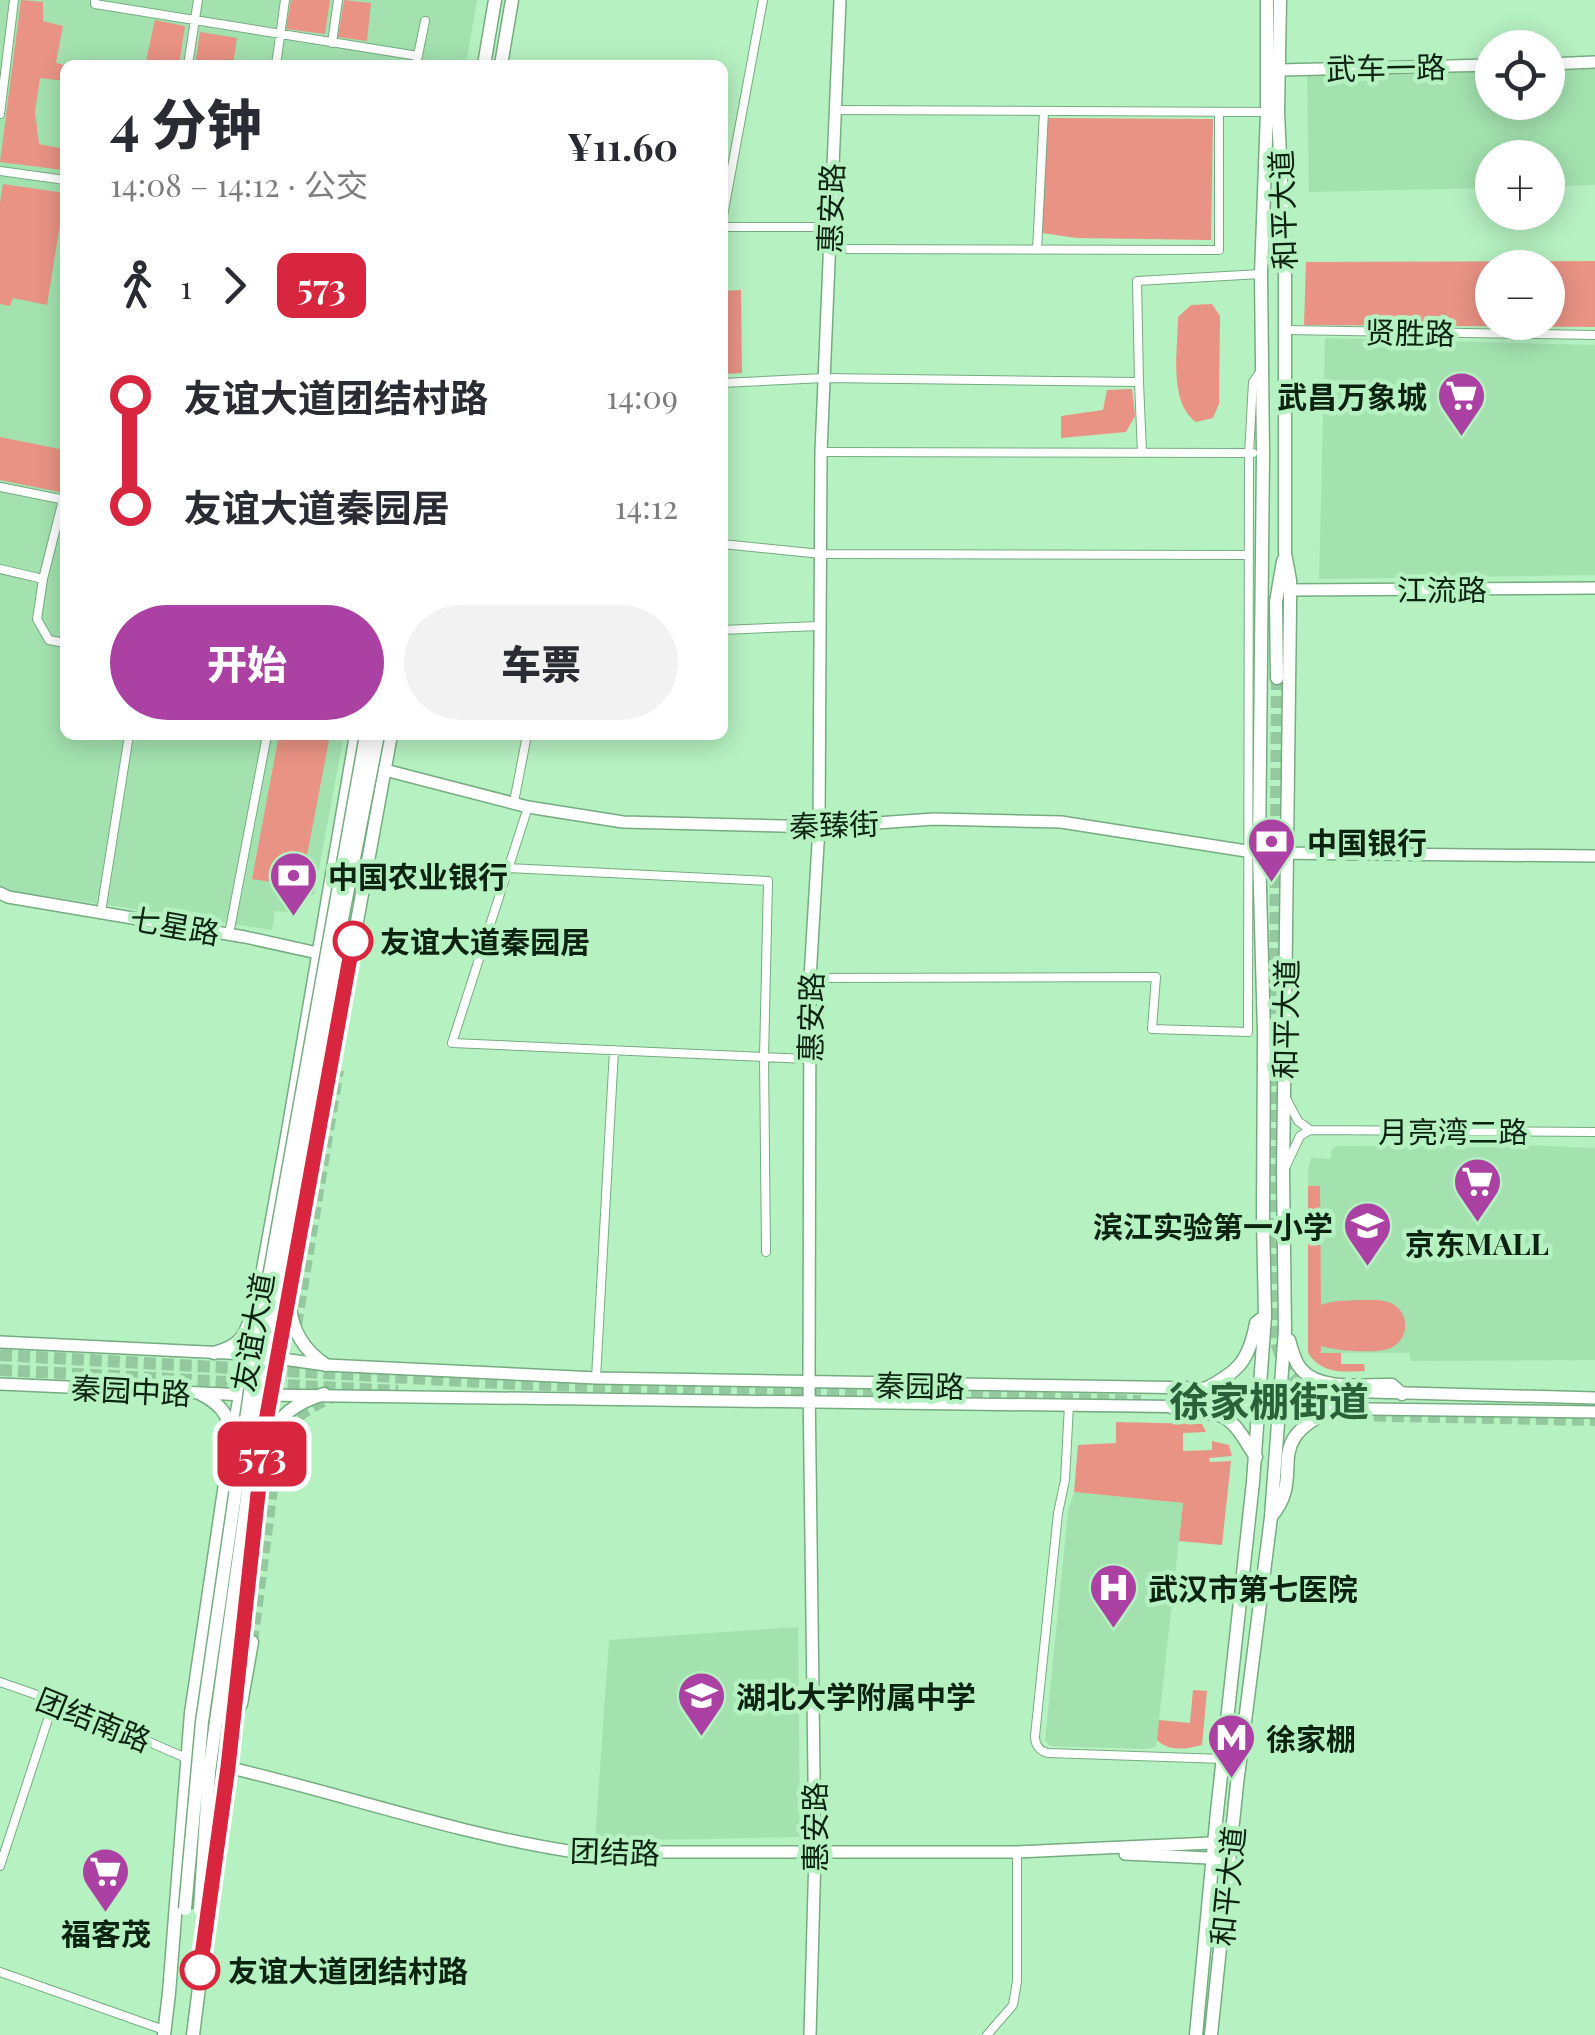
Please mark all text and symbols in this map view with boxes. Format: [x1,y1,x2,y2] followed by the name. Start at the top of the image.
[1475,30,1565,340] map controls
[1475,30,1565,120] button: locate
[1326,46,1446,88] street label: 武车一路
[110,85,261,159] text: 4 分钟
[567,120,678,171] text: ¥11.60
[1475,140,1565,230] button: +
[1260,149,1304,271] street label: 和平大道
[110,162,368,205] text: 14:08 – 14:12 · 公交
[808,162,852,254] street label: 惠安路
[1475,250,1565,340] button: −
[110,258,165,313] icon: walk
[207,258,262,313] icon: forward
[297,262,346,309] text: 573
[180,264,192,307] text: 1
[1365,311,1455,353] street label: 贤胜路
[1436,370,1488,438] supermarket icon: 武昌万象城
[184,371,488,422] text: 友谊大道团结村路
[606,374,678,417] text: 14:09
[1277,376,1427,416] place label: 武昌万象城
[184,481,450,532] text: 友谊大道秦园居
[615,484,678,527] text: 14:12
[1397,569,1487,609] street label: 江流路
[110,605,384,720] button: 开始
[404,605,678,720] button: 车票
[788,802,880,846] street label: 秦臻街
[1246,816,1298,884] bank icon: 中国银行
[1307,822,1427,862] place label: 中国银行
[267,850,319,918] bank icon: 中国农业银行
[328,856,508,896] place label: 中国农业银行
[127,897,223,953] street label: 七星路
[380,921,590,961] place label: 友谊大道秦园居
[334,922,372,960] marker: 友谊大道秦园居
[1264,959,1306,1079] street label: 和平大道
[789,972,831,1062] street label: 惠安路
[1378,1111,1528,1151] street label: 月亮湾二路
[1451,1156,1503,1224] supermarket icon: 京东MALL
[1342,1200,1394,1268] school or university icon: 滨江实验第一小学
[1093,1206,1333,1246] place label: 滨江实验第一小学
[1405,1223,1549,1263] place label: 京东MALL
[222,1269,282,1395] street label: 友谊大道
[875,1364,965,1406] street label: 秦园路
[70,1367,192,1413] street label: 秦园中路
[1169,1373,1369,1426] district label: 徐家棚街道
[204,1422,320,1486] line badge: 573
[237,1431,287,1478] text: 573
[1087,1562,1139,1630] hospital icon: 武汉市第七医院
[1148,1568,1358,1608] place label: 武汉市第七医院
[675,1670,727,1738] school or university icon: 湖北大学附属中学
[736,1676,976,1716] place label: 湖北大学附属中学
[31,1678,157,1760] street label: 团结南路
[1205,1712,1257,1780] metro station icon: 徐家棚
[1266,1718,1356,1758] place label: 徐家棚
[794,1782,834,1872] street label: 惠安路
[1201,1824,1253,1948] street label: 和平大道
[569,1829,661,1873] street label: 团结路
[80,1846,132,1914] supermarket icon: 福客茂
[61,1913,151,1953] place label: 福客茂
[228,1950,468,1990] place label: 友谊大道团结村路
[181,1951,219,1989] marker: 友谊大道团结村路

